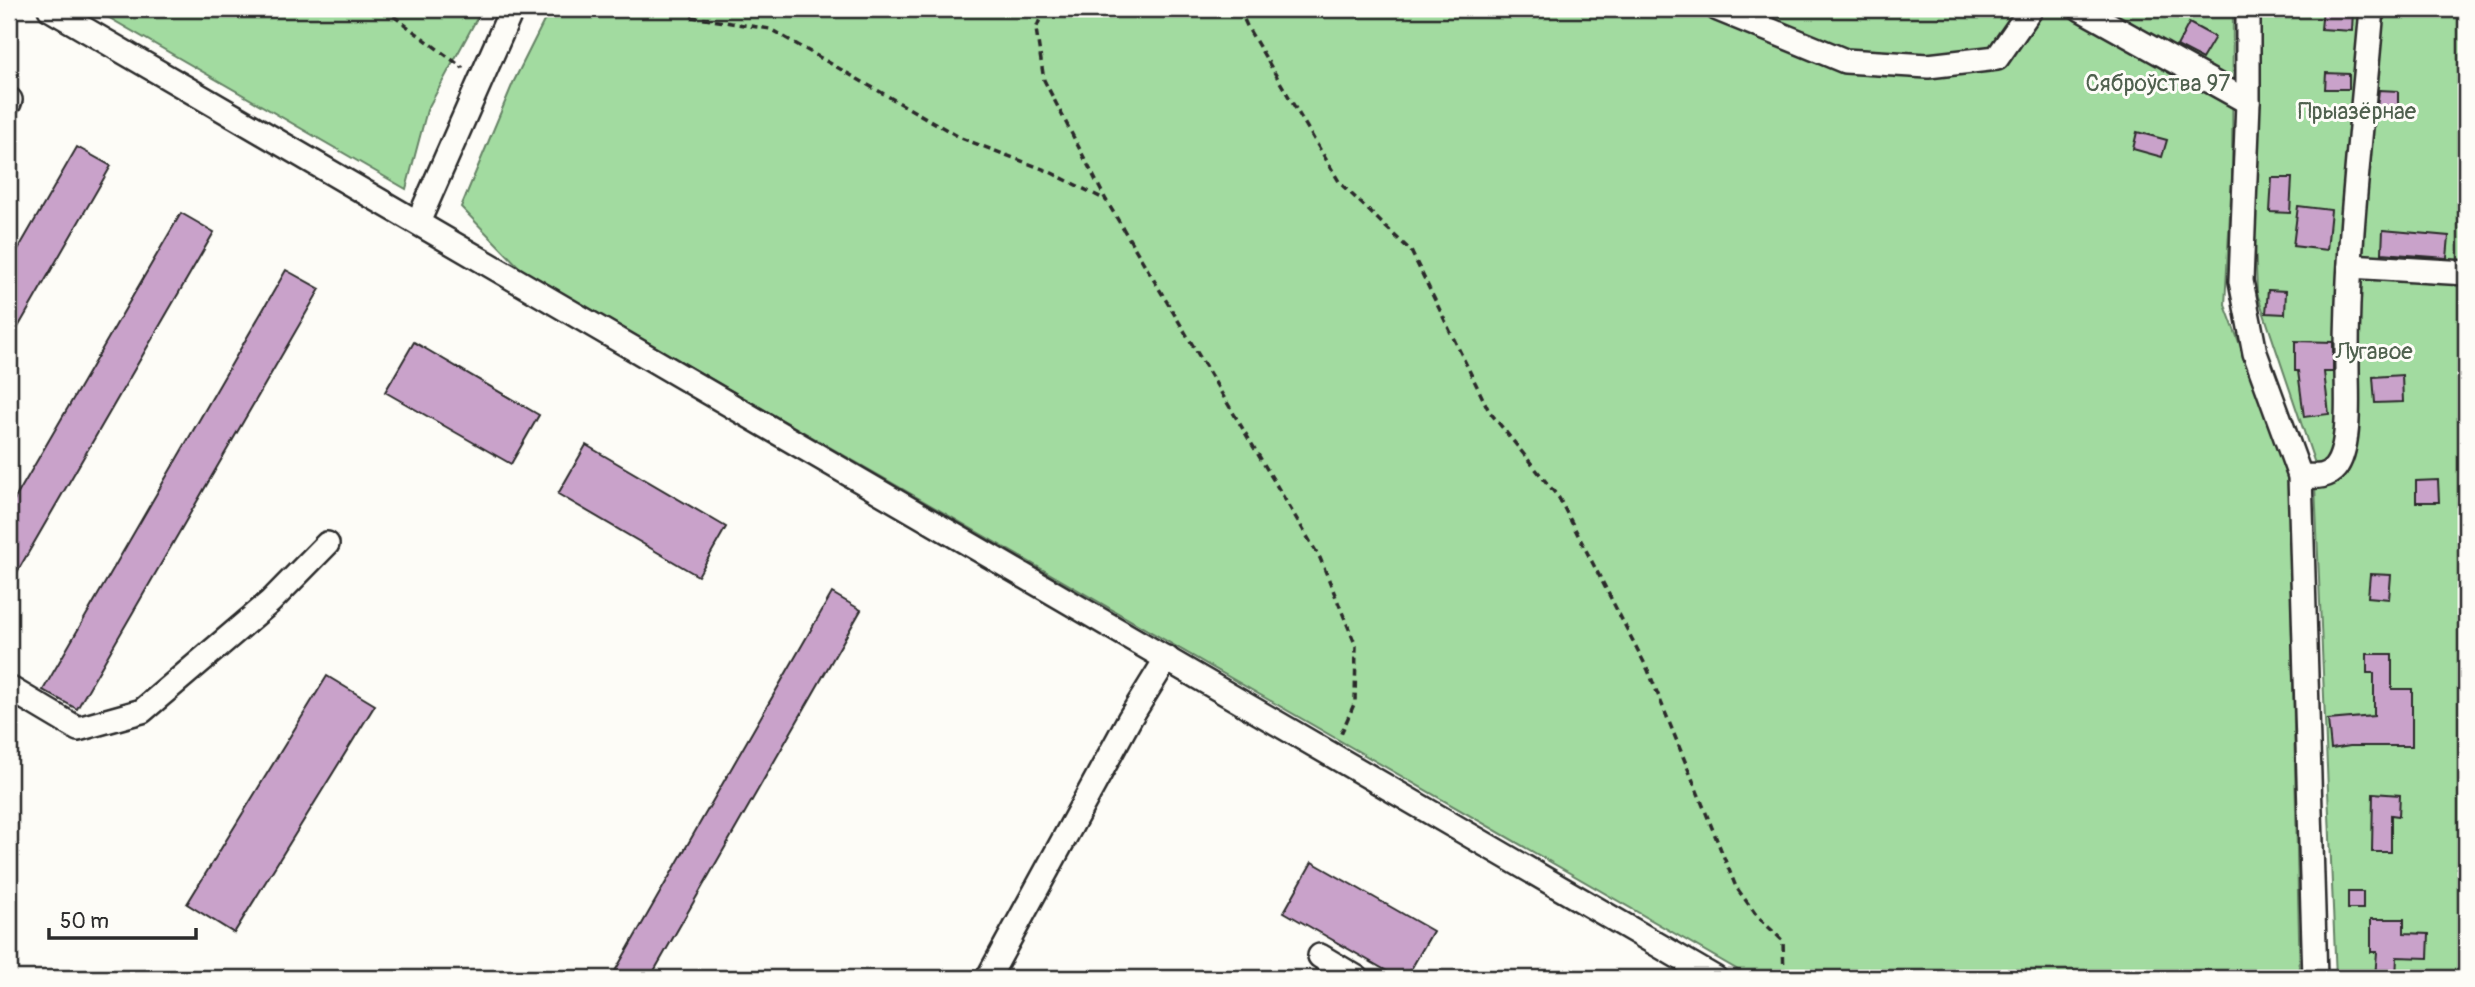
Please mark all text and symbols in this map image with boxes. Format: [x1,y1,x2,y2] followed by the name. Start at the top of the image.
[2085,69,2231,98] park label: Сяброўства 97
[2298,97,2417,126] park label: Прыазёрнае
[2334,337,2413,366] park label: Лугавое
[49,896,196,940] scale bar
[60,908,109,935] text: 50 m

